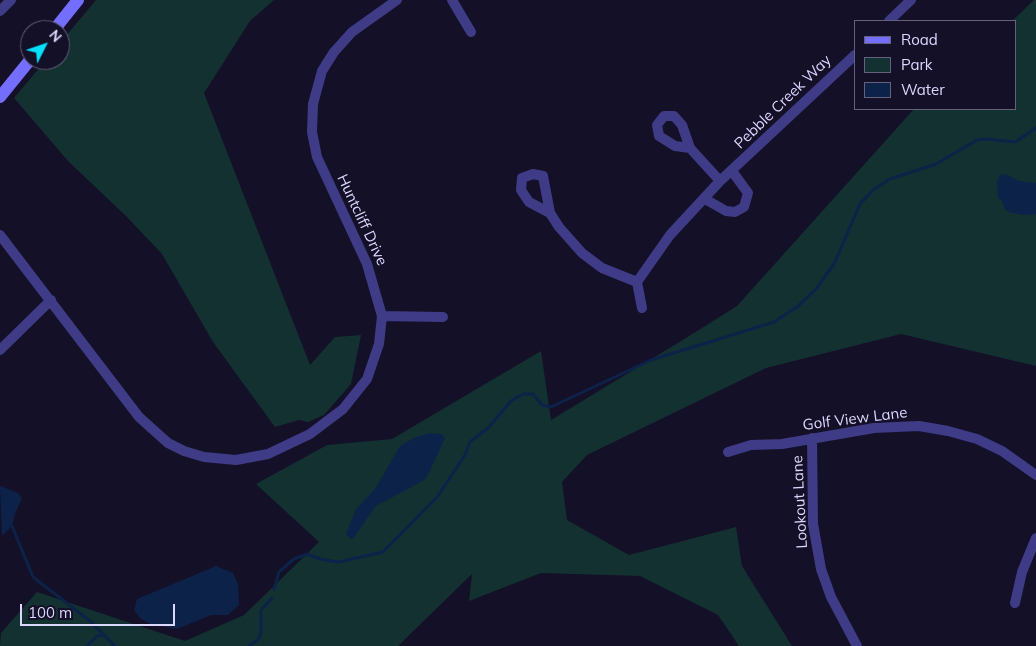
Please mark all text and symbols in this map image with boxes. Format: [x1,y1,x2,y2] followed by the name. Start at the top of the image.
[20,20,70,70] north arrow
[854,20,1016,110] legend
[45,26,66,46] text: N
[901,30,938,49] text: Road
[731,51,835,153] street label: Pebble Creek Way
[901,55,933,74] text: Park
[901,80,945,99] text: Water
[333,171,391,269] street label: Huntcliff Drive
[802,404,908,434] street label: Golf View Lane
[789,455,811,549] street label: Lookout Lane
[22,594,178,626] scale bar
[28,603,72,622] text: 100 m

